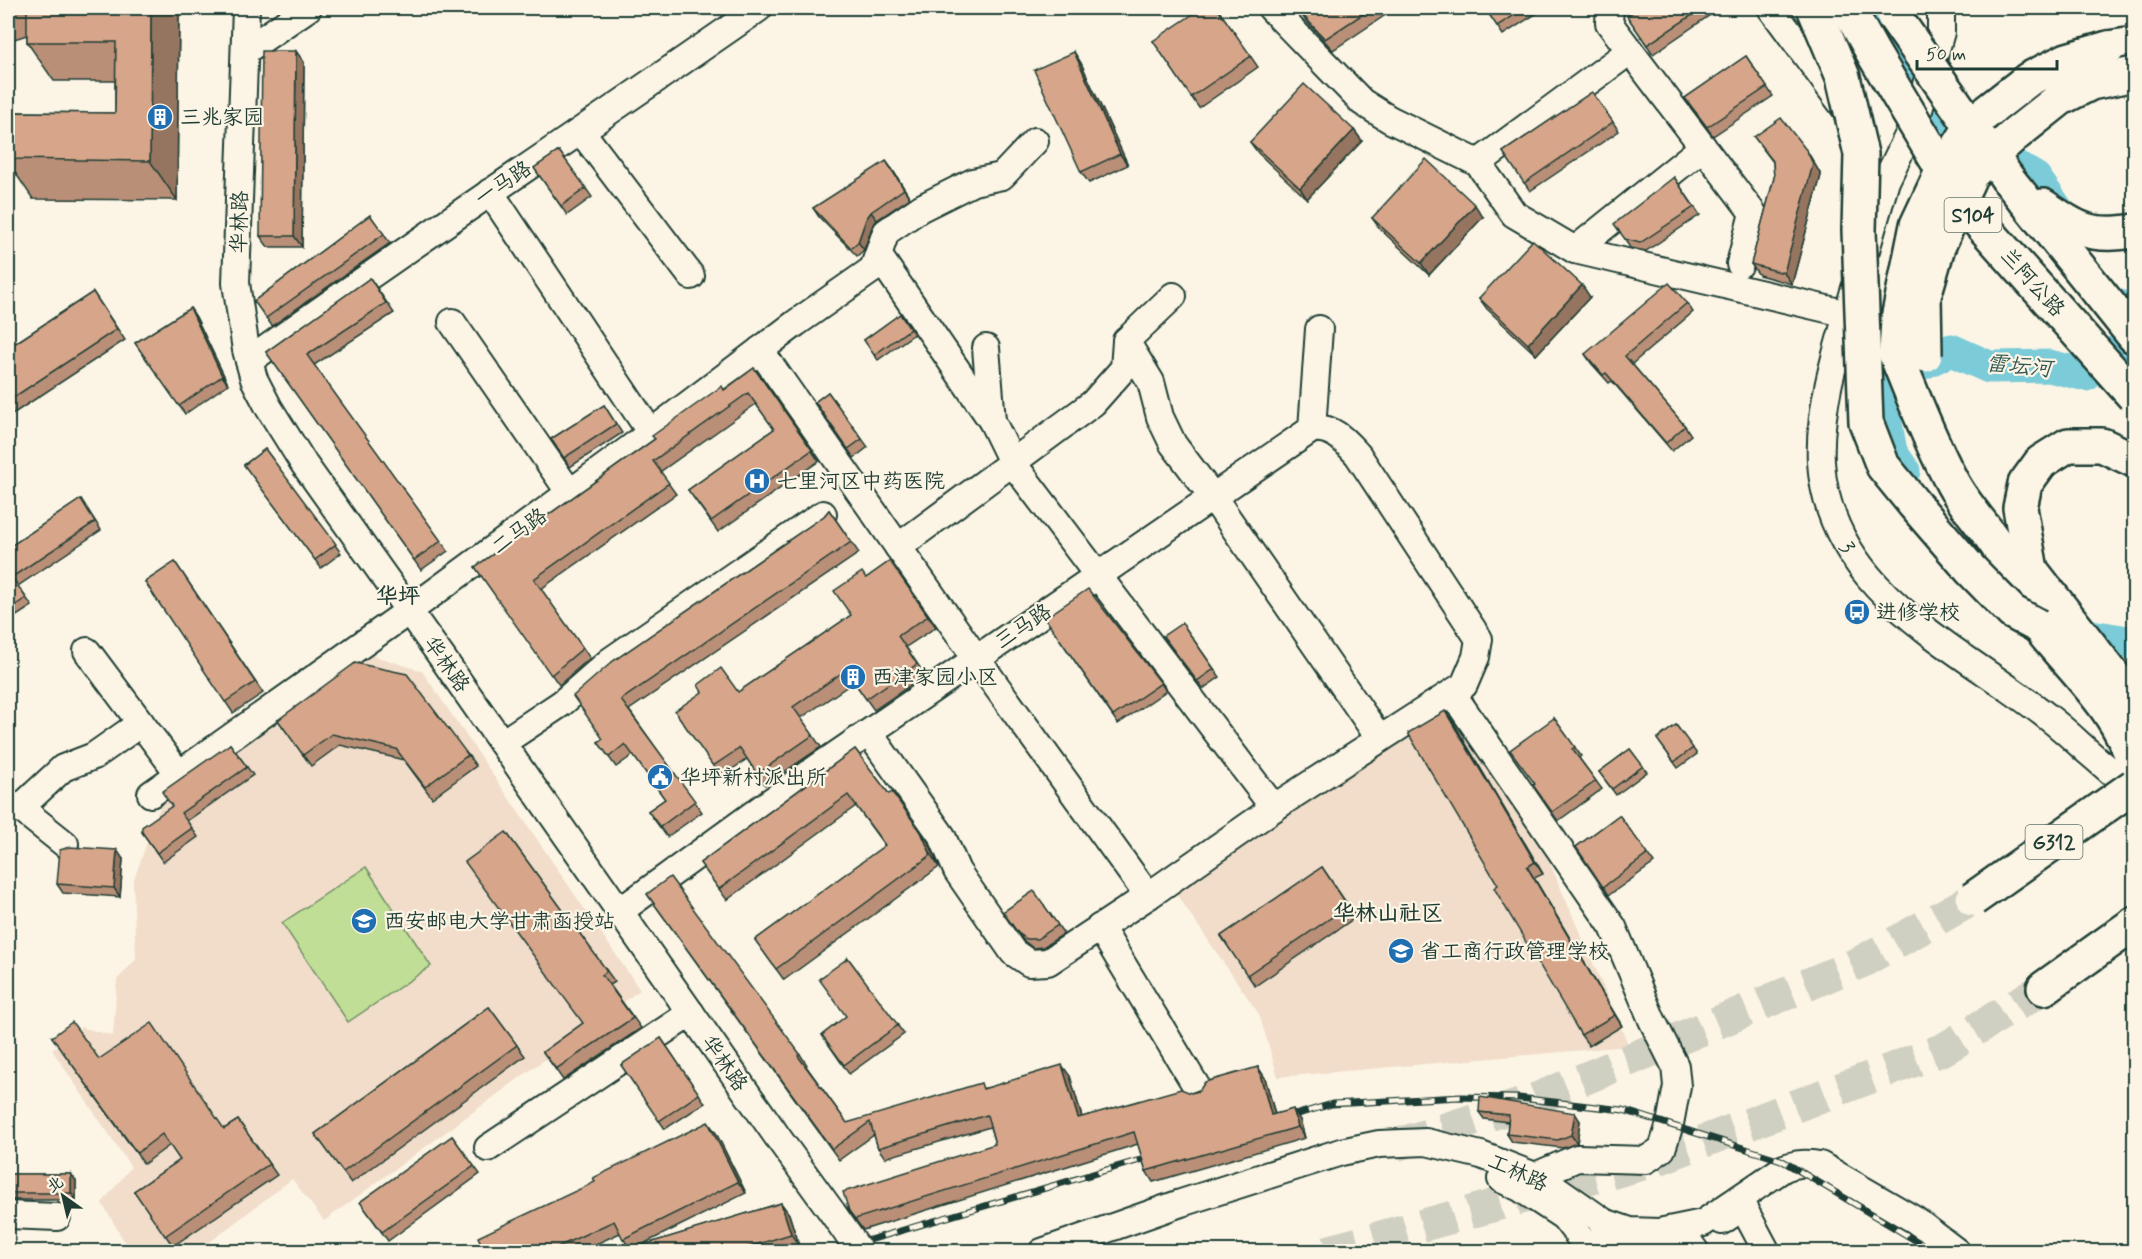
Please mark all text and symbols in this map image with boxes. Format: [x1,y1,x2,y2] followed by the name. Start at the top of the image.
[1917,33,2056,71] scale bar
[1926,43,1966,67] text: 50 m
[145,102,175,132] building icon: 三兆家园
[180,104,264,132] place label: 三兆家园
[470,155,538,213] street label: 一马路
[225,190,255,254] street label: 华林路
[1944,198,2002,232] road number: S104
[1994,242,2071,323] street label: 兰阿公路
[1985,350,2056,384] water label: 雷坛河
[742,466,772,496] hospital icon: 七里河区中药医院
[777,468,945,496] place label: 七里河区中药医院
[486,502,553,562] street label: 二马路
[1832,536,1861,559] street label: 3
[376,583,420,611] district label: 华坪
[1842,597,1872,627] bus stop icon: 进修学校
[990,598,1058,656] street label: 三马路
[1876,599,1960,627] place label: 进修学校
[417,631,476,698] street label: 华林路
[838,662,868,692] building icon: 西津家园小区
[872,664,998,692] place label: 西津家园小区
[645,762,675,792] public building icon: 华坪新村派出所
[680,764,827,792] place label: 华坪新村派出所
[2026,825,2082,859] road number: G312
[1333,900,1443,928] district label: 华林山社区
[349,906,379,936] school or university icon: 西安邮电大学甘肃函授站
[384,908,615,936] place label: 西安邮电大学甘肃函授站
[1386,936,1416,966] school or university icon: 省工商行政管理学校
[1420,938,1609,966] place label: 省工商行政管理学校
[695,1030,754,1097] street label: 华林路
[1483,1147,1552,1199] street label: 工林路
[33,1166,93,1226] north arrow
[43,1172,68,1198] text: 北

